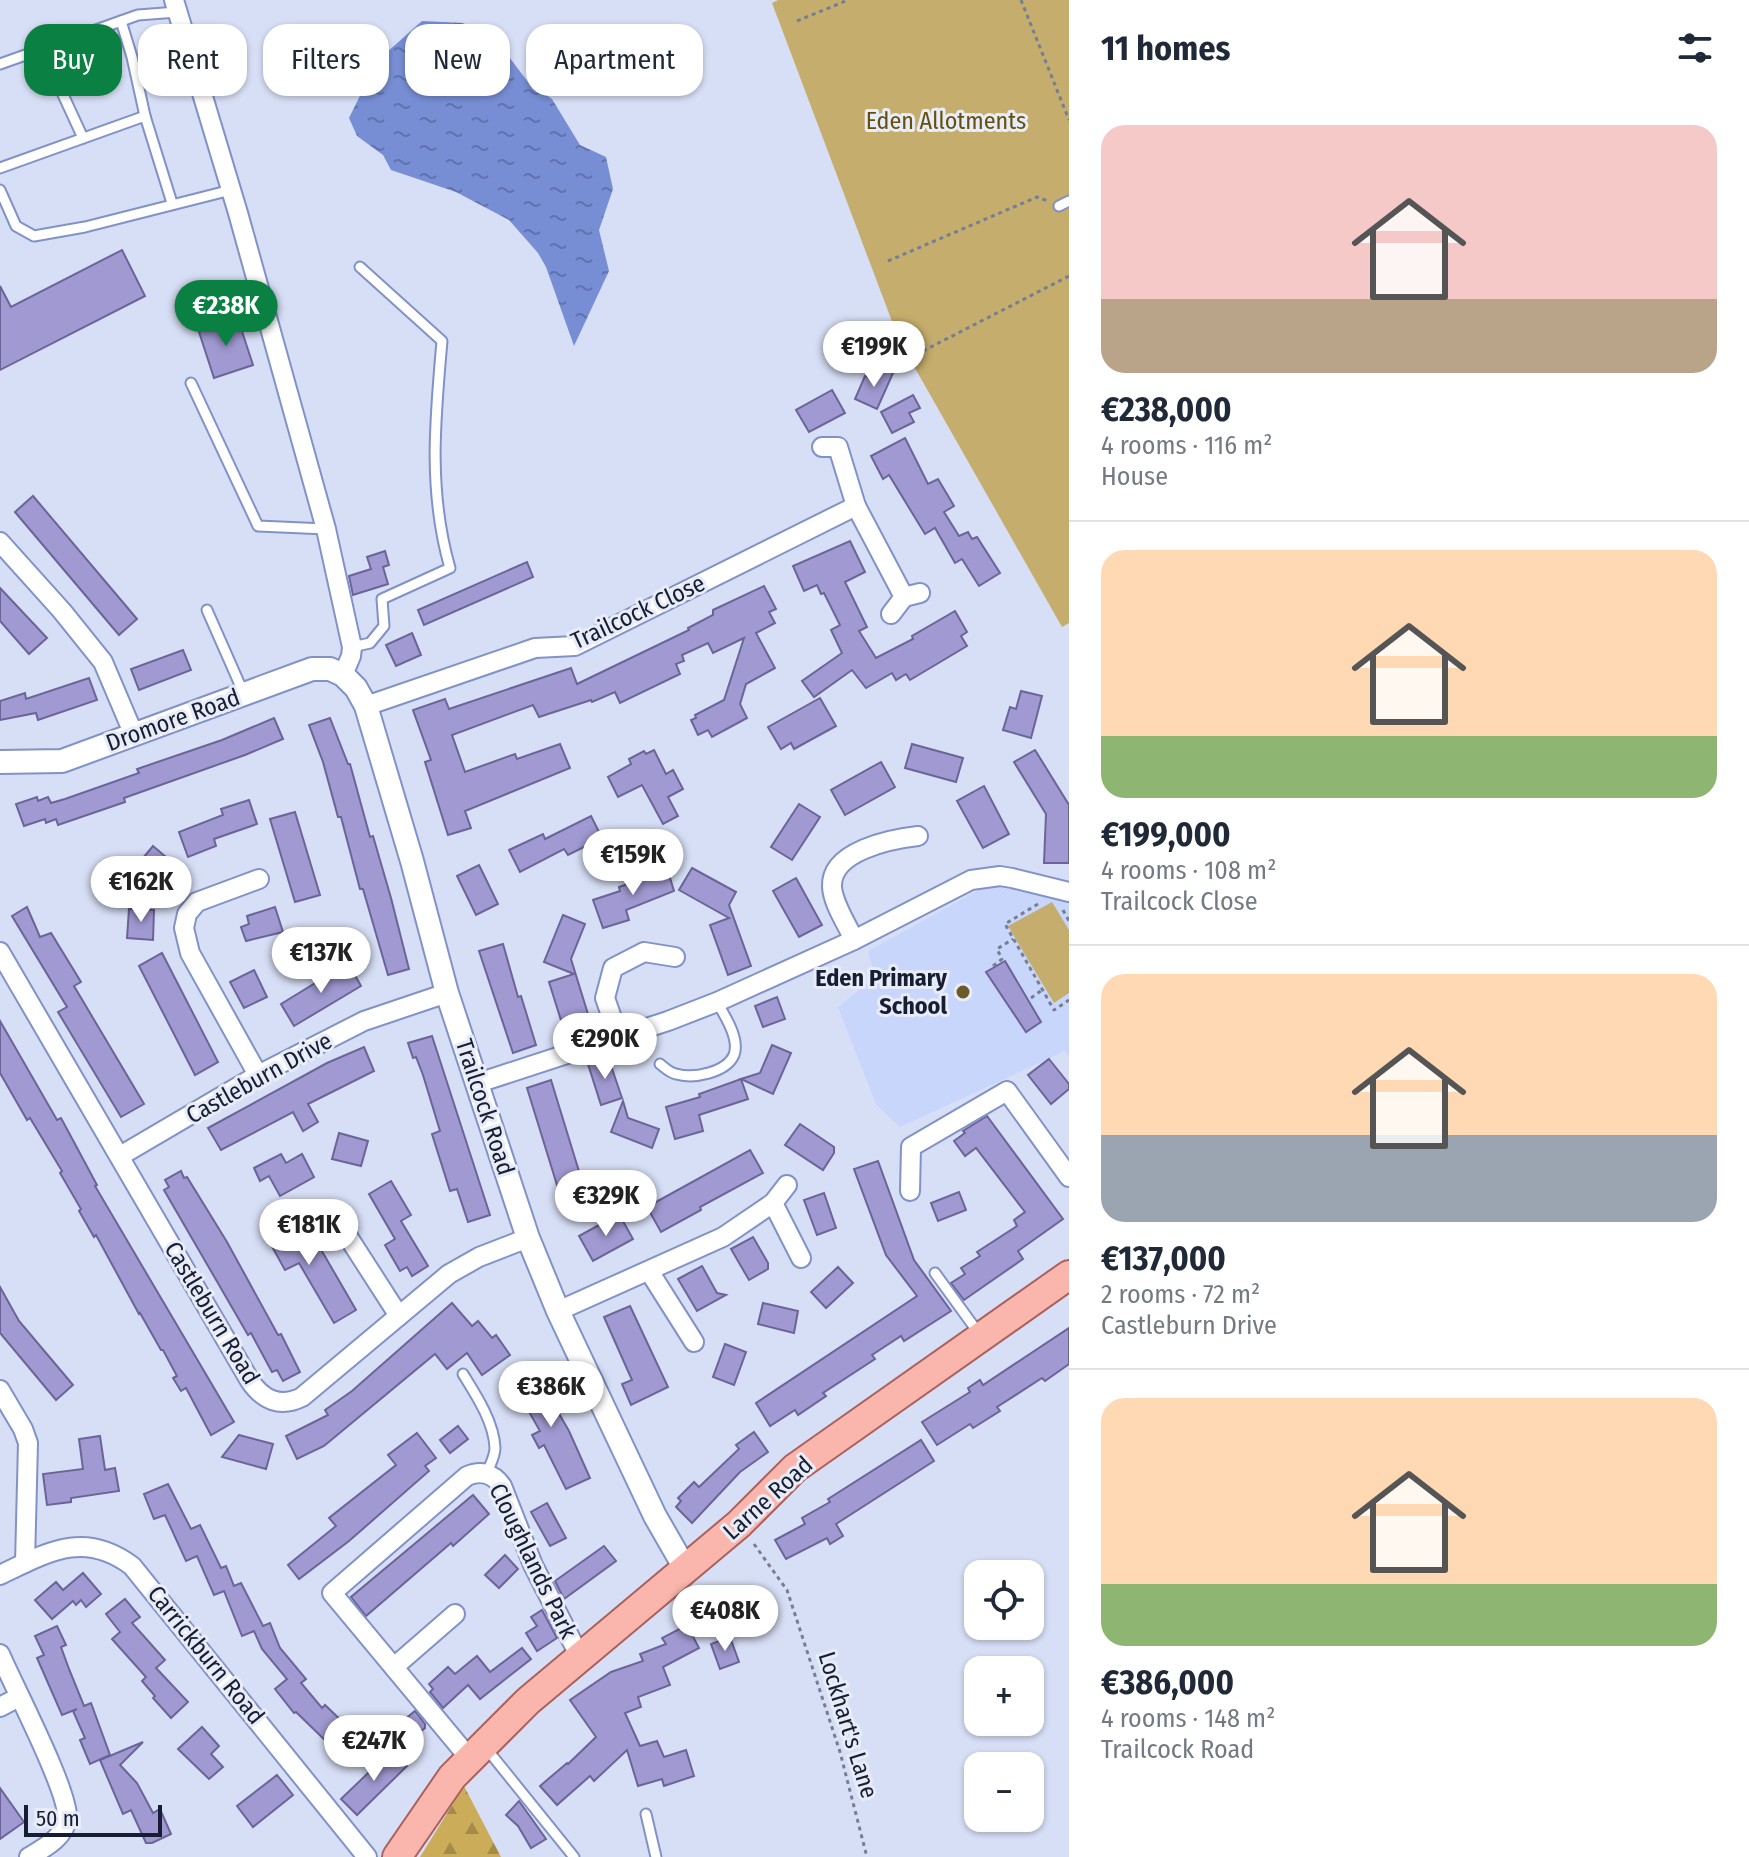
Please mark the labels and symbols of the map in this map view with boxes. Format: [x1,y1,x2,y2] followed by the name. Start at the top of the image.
[866,107,1026,135] park label: Eden Allotments
[170,280,282,348] pin: €238K
[818,321,930,389] pin: €199K
[567,569,709,655] street label: Trailcock Close
[102,683,244,757] street label: Dromore Road
[577,829,689,897] pin: €159K
[85,856,197,924] pin: €162K
[265,927,377,995] pin: €137K
[815,964,948,1020] place label: Eden Primary School
[954,983,972,1001] marker: Eden Primary School
[549,1013,661,1081] pin: €290K
[181,1026,337,1130] street label: Castleburn Drive
[450,1035,520,1179] street label: Trailcock Road
[550,1170,662,1238] pin: €329K
[253,1199,365,1267] pin: €181K
[158,1237,266,1389] street label: Castleburn Road
[495,1361,607,1429] pin: €386K
[718,1451,818,1545] street label: Larne Road
[483,1479,583,1644] street label: Cloughlands Park
[142,1580,270,1730] street label: Carrickburn Road
[669,1585,781,1653] pin: €408K
[812,1648,884,1802] street label: Lockhart's Lane
[318,1715,430,1783] pin: €247K
[24,1801,162,1837] scale bar

